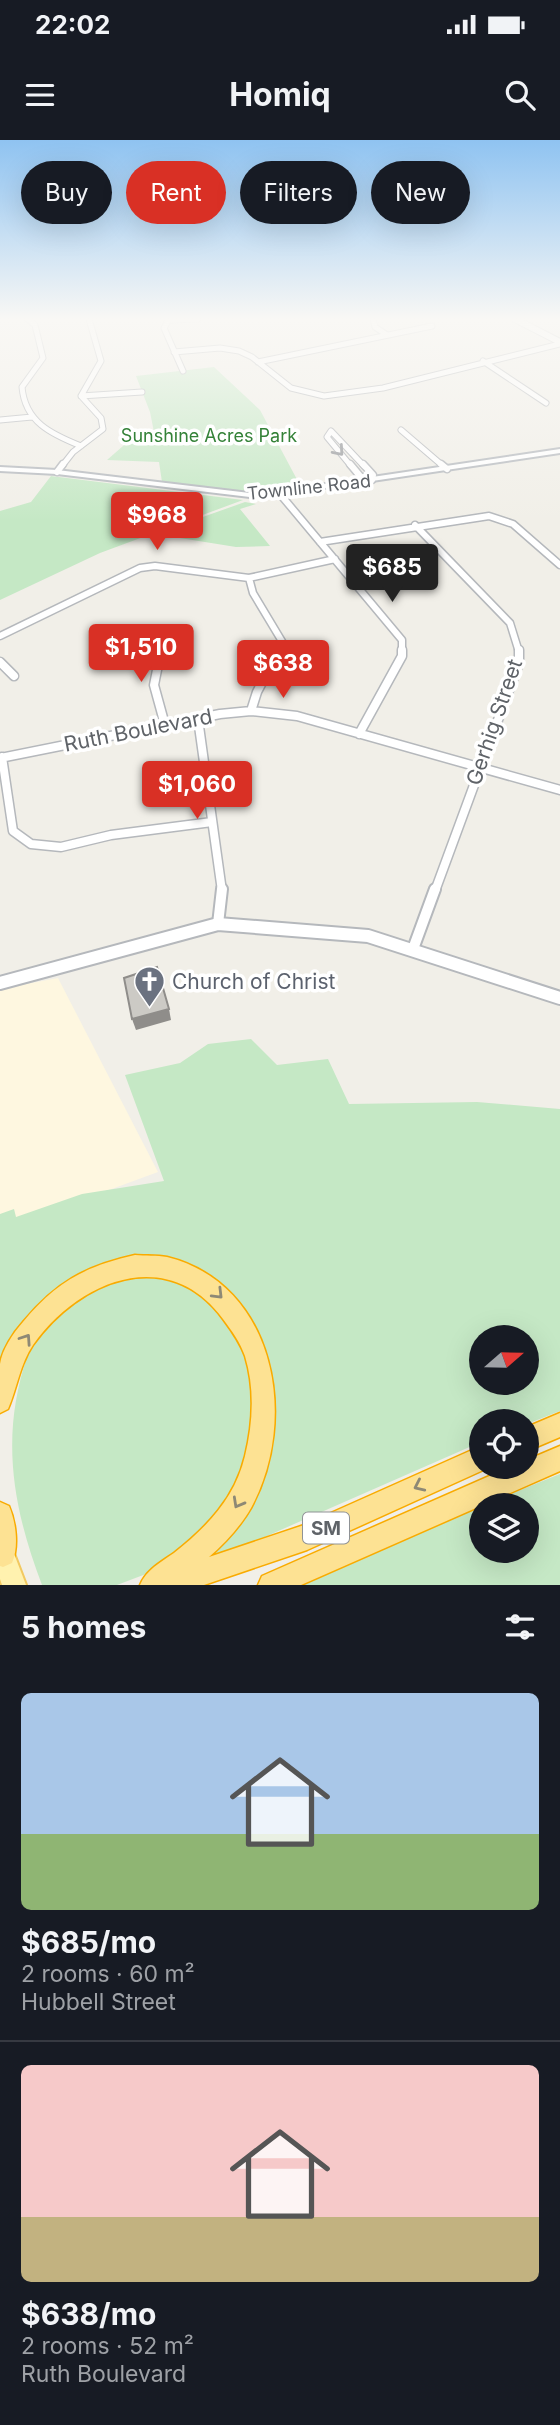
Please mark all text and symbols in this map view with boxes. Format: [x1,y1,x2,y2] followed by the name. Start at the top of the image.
[35,9,110,40] text: 22:02
[229,75,331,114] text: Homiq
[21,76,59,114] icon: menu
[501,76,539,114] icon: search
[21,161,112,224] chip: Buy
[126,161,226,224] chip: Rent
[240,161,357,224] chip: Filters
[371,161,470,224] chip: New
[121,425,297,446] park label: Sunshine Acres Park
[331,443,343,456] one-way arrow
[246,470,372,504] street label: Townline Road
[116,492,198,552] pin: $968
[127,501,187,529] text: $968
[351,545,433,604] pin: $685
[362,553,422,581] text: $685
[84,624,198,684] pin: $1,510
[105,633,177,661] text: $1,510
[242,640,324,700] pin: $638
[253,649,313,677] text: $638
[461,656,527,788] street label: Gerhig Street
[62,703,214,757] street label: Ruth Boulevard
[140,762,254,821] pin: $1,060
[158,770,236,798] text: $1,060
[132,964,166,1008] church icon: Church of Christ
[172,969,335,994] place label: Church of Christ
[210,1286,223,1299] one-way arrow
[469,1325,539,1395] north arrow
[469,1325,539,1563] map controls
[18,1334,30,1347] one-way arrow
[469,1409,539,1479] button: locate
[414,1478,426,1492] one-way arrow
[469,1493,539,1563] button: layers
[233,1496,246,1509] one-way arrow
[303,1512,349,1544] road number: SM
[501,1608,539,1646] icon: filters
[21,1609,146,1645] text: 5 homes
[217,1739,343,1865] icon: home
[21,1924,156,1960] text: $685/mo
[21,1960,195,1988] text: 2 rooms · 60 m²
[21,1988,176,2016] text: Hubbell Street
[217,2111,343,2237] icon: home
[21,2296,156,2332] text: $638/mo
[21,2332,194,2360] text: 2 rooms · 52 m²
[21,2360,186,2388] text: Ruth Boulevard

